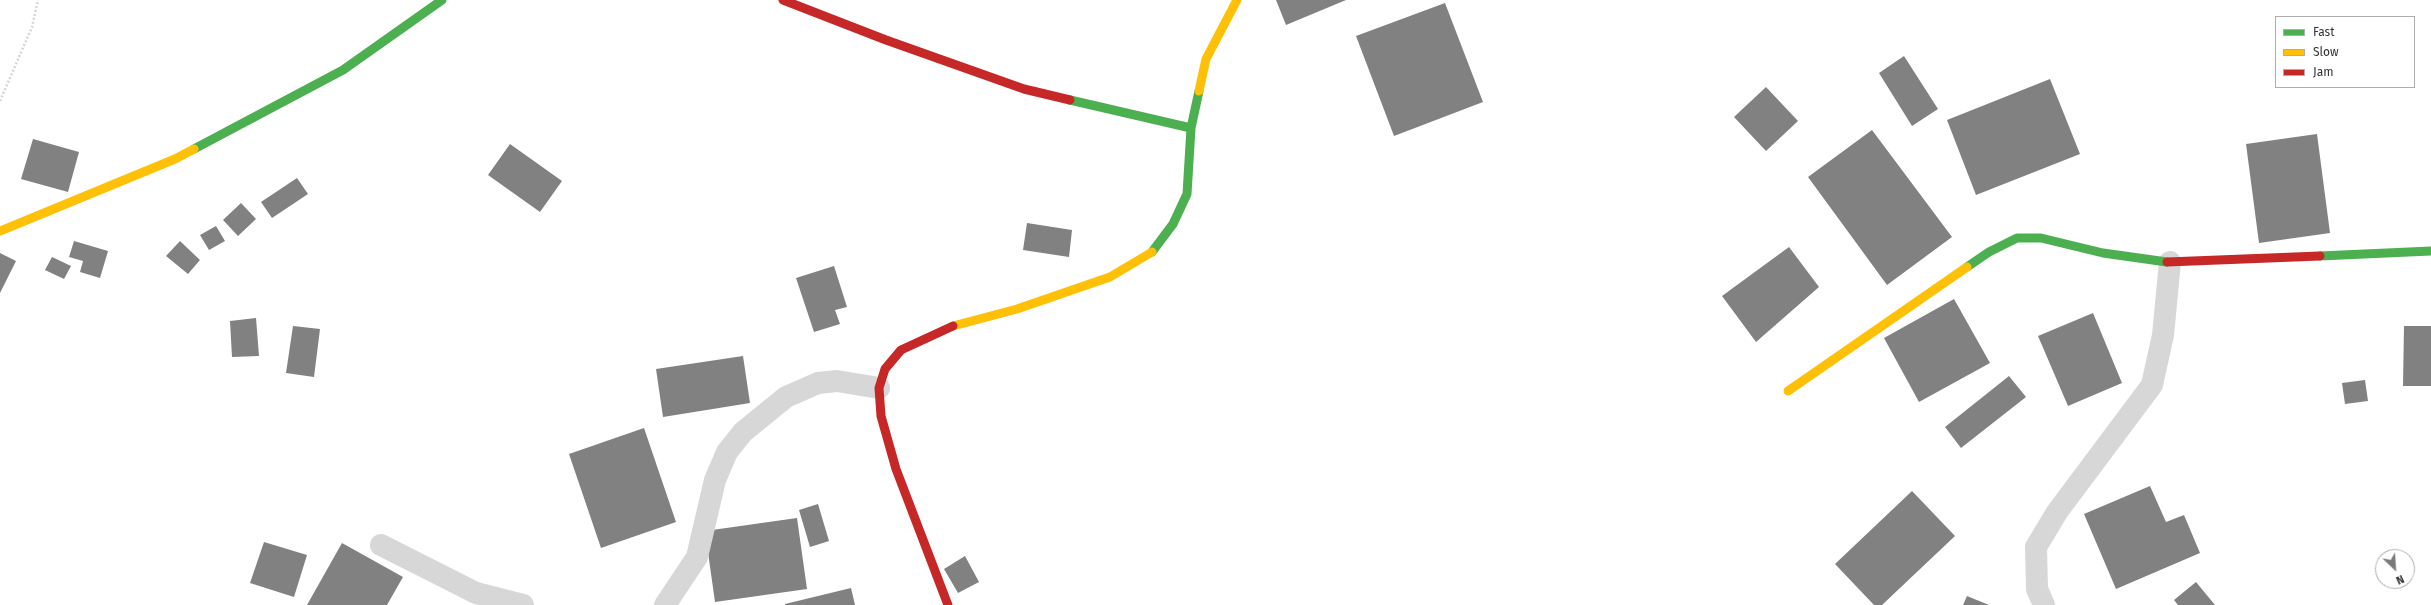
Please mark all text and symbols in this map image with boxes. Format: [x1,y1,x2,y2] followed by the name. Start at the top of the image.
[2275,16,2415,88] legend
[2313,25,2335,39] text: Fast
[2313,45,2339,59] text: Slow
[2313,65,2333,79] text: Jam
[2375,549,2415,589] north arrow
[2394,572,2406,587] text: N

